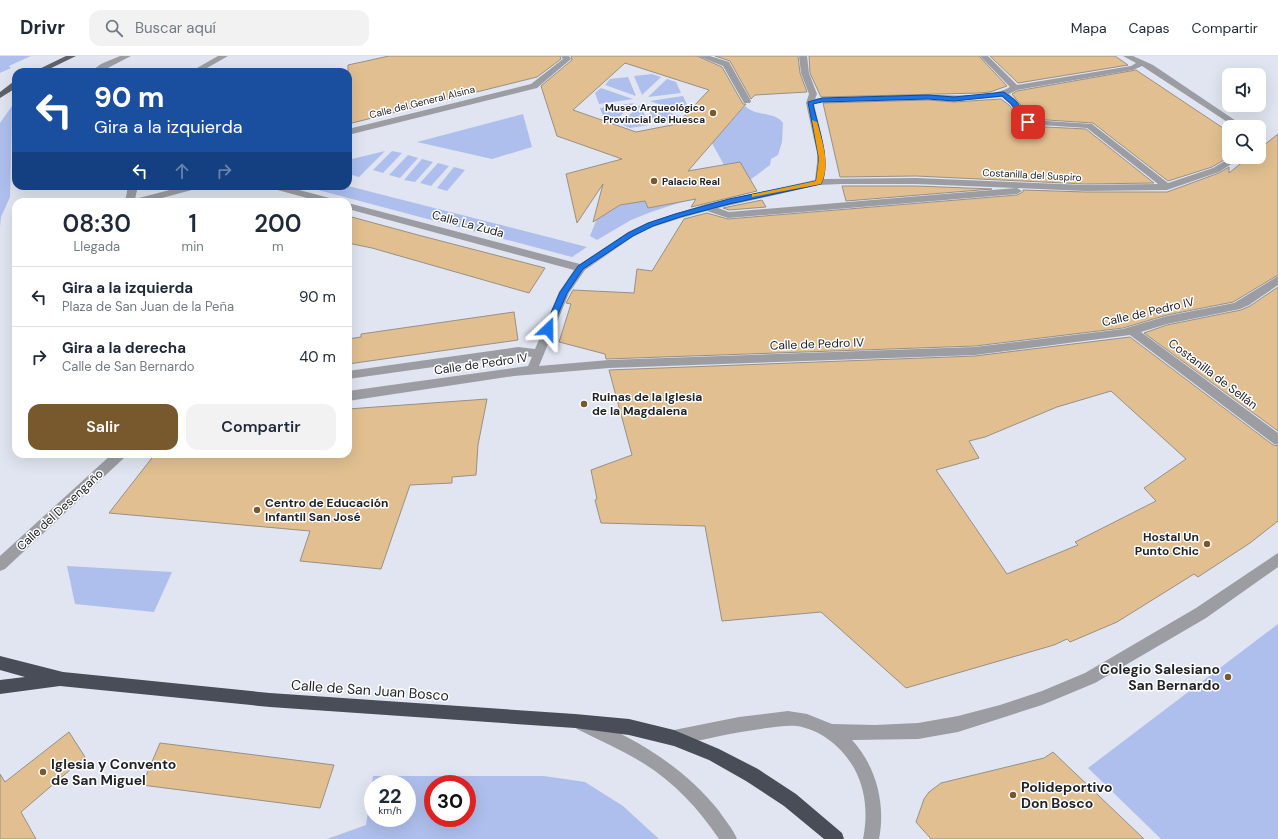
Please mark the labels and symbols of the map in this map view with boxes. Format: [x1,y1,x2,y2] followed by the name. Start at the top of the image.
[368,83,476,121] street label: Calle del General Alsina
[603,101,705,126] place label: Museo Arqueológico Provincial de Huesca
[1011,105,1045,139] pin
[708,108,718,118] marker: Museo Arqueológico Provincial de Huesca
[982,166,1082,184] street label: Costanilla del Suspiro
[662,175,720,188] place label: Palacio Real
[649,176,659,186] marker: Palacio Real
[430,207,506,241] street label: Calle La Zuda
[1100,294,1196,330] street label: Calle de Pedro IV
[527,308,569,350] position arrow
[770,334,864,354] street label: Calle de Pedro IV
[1165,335,1261,413] street label: Costanilla de Sellán
[433,350,529,378] street label: Calle de Pedro IV
[592,389,702,419] place label: Ruinas de la Iglesia de la Magdalena
[579,399,589,409] marker: Ruinas de la Iglesia de la Magdalena
[13,466,107,554] street label: Calle del Desengaño
[265,495,388,525] place label: Centro de Educación Infantil San José
[252,505,262,515] marker: Centro de Educación Infantil San José
[1135,529,1199,559] place label: Hostal Un Punto Chic
[1202,539,1212,549] marker: Hostal Un Punto Chic
[1100,660,1220,694] place label: Colegio Salesiano San Bernardo
[1223,672,1233,682] marker: Colegio Salesiano San Bernardo
[291,676,449,704] street label: Calle de San Juan Bosco
[51,755,176,789] place label: Iglesia y Convento de San Miguel
[38,767,48,777] marker: Iglesia y Convento de San Miguel
[424,775,476,827] speed limit sign: 30
[1021,778,1112,812] place label: Polideportivo Don Bosco
[1008,790,1018,800] marker: Polideportivo Don Bosco

